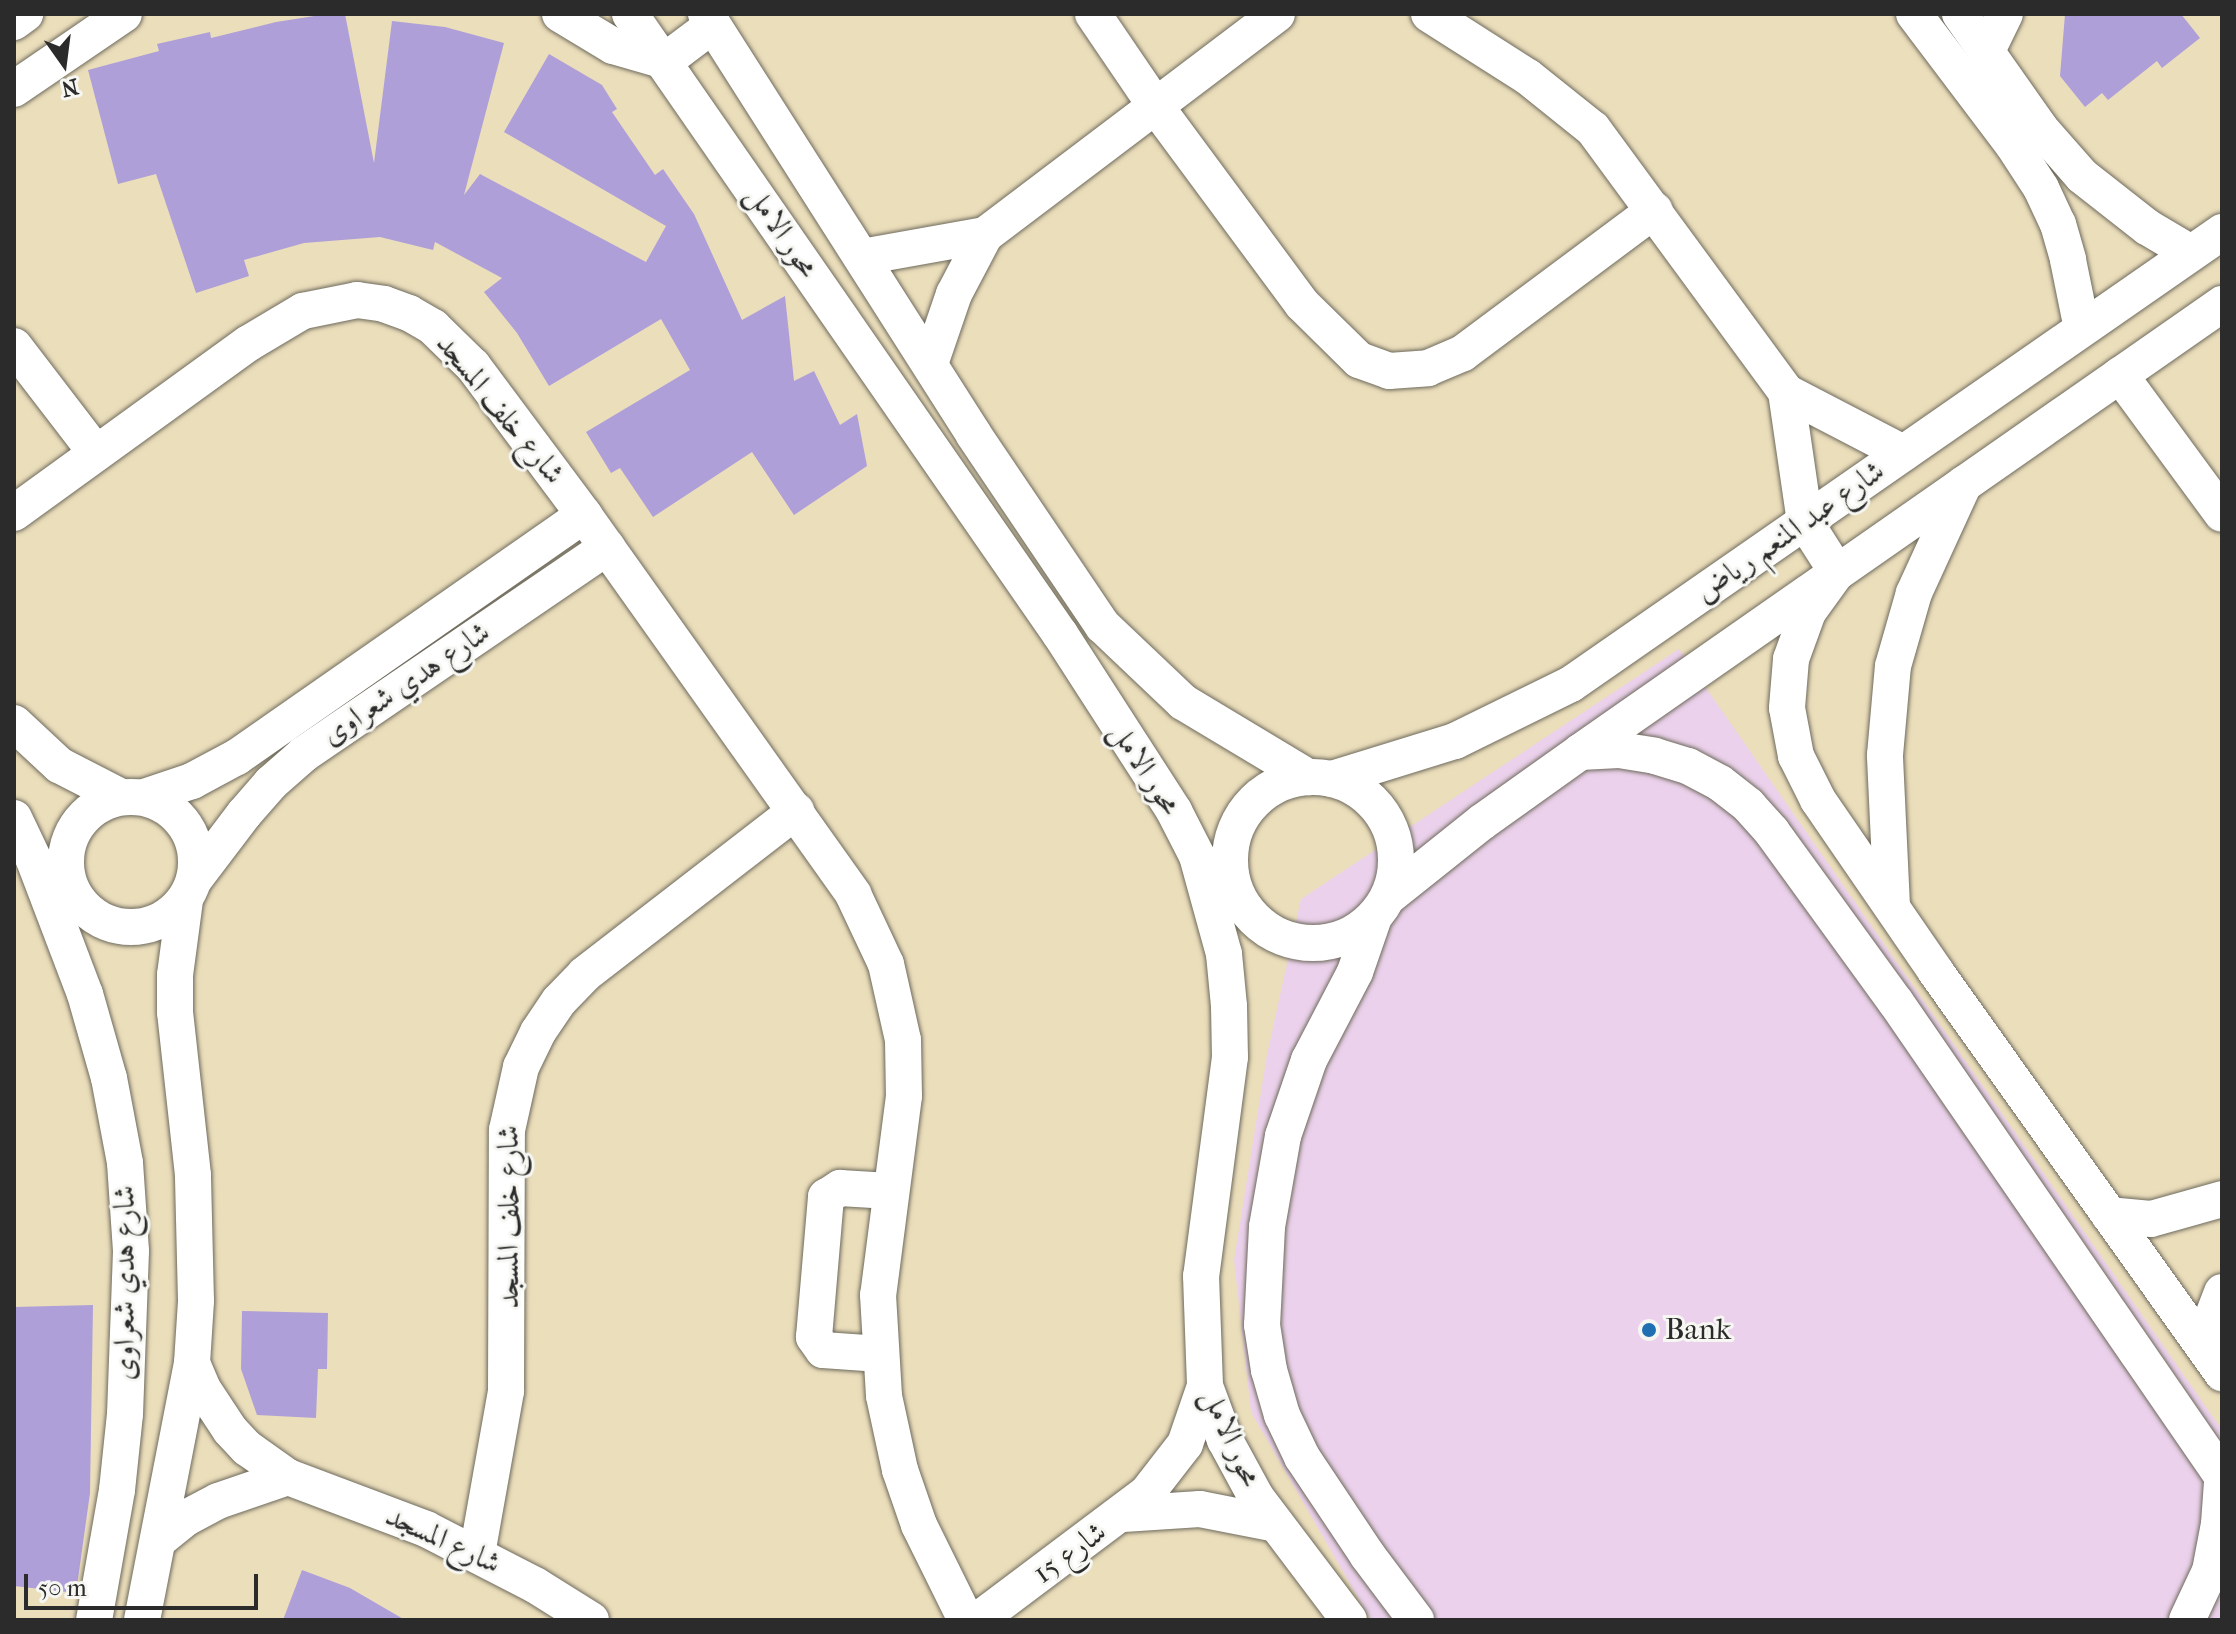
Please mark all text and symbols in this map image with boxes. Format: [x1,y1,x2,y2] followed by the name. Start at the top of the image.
[24,24,104,104] north arrow
[59,73,81,102] text: N
[738,179,826,285] street label: محور الامل
[428,326,572,492] street label: شارع خلف المسجد
[1688,453,1892,611] street label: شارع عبد المنعم رياض
[315,614,497,754] street label: شارع هدي شعراوى
[1102,716,1188,822] street label: محور الامل
[491,1125,527,1309] street label: شارع خلف المسجد
[107,1185,143,1381] street label: شارع هدي شعراوى
[1665,1312,1731,1348] place label: Bank
[1640,1321,1658,1339] marker: Bank
[1193,1383,1269,1493] street label: محور الامل
[380,1498,506,1582] street label: شارع المسجد
[1026,1514,1114,1592] street label: شارع 15
[28,1558,262,1608] scale bar
[38,1574,87,1602] text: 50 m

